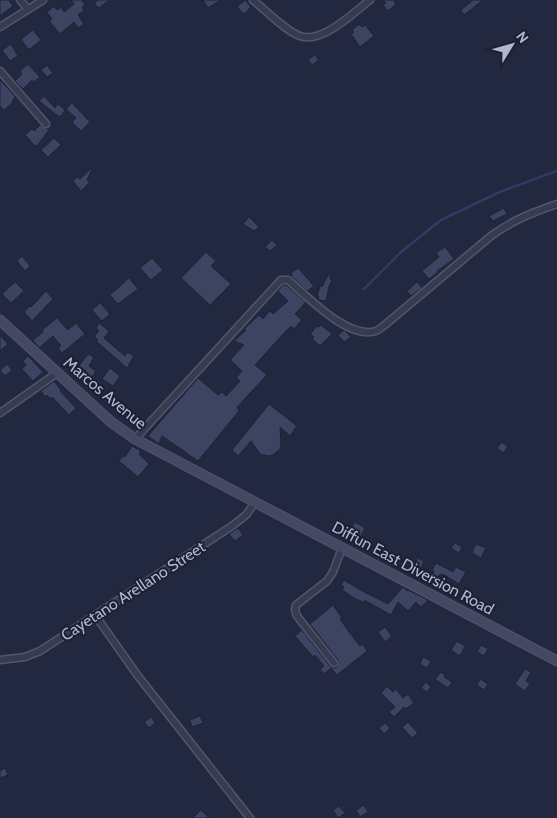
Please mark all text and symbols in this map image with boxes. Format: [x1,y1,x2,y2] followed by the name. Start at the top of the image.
[487,20,537,70] north arrow
[512,28,533,47] text: N
[60,353,150,433] street label: Marcos Avenue
[329,517,497,619] street label: Diffun East Diversion Road
[57,537,209,645] street label: Cayetano Arellano Street

